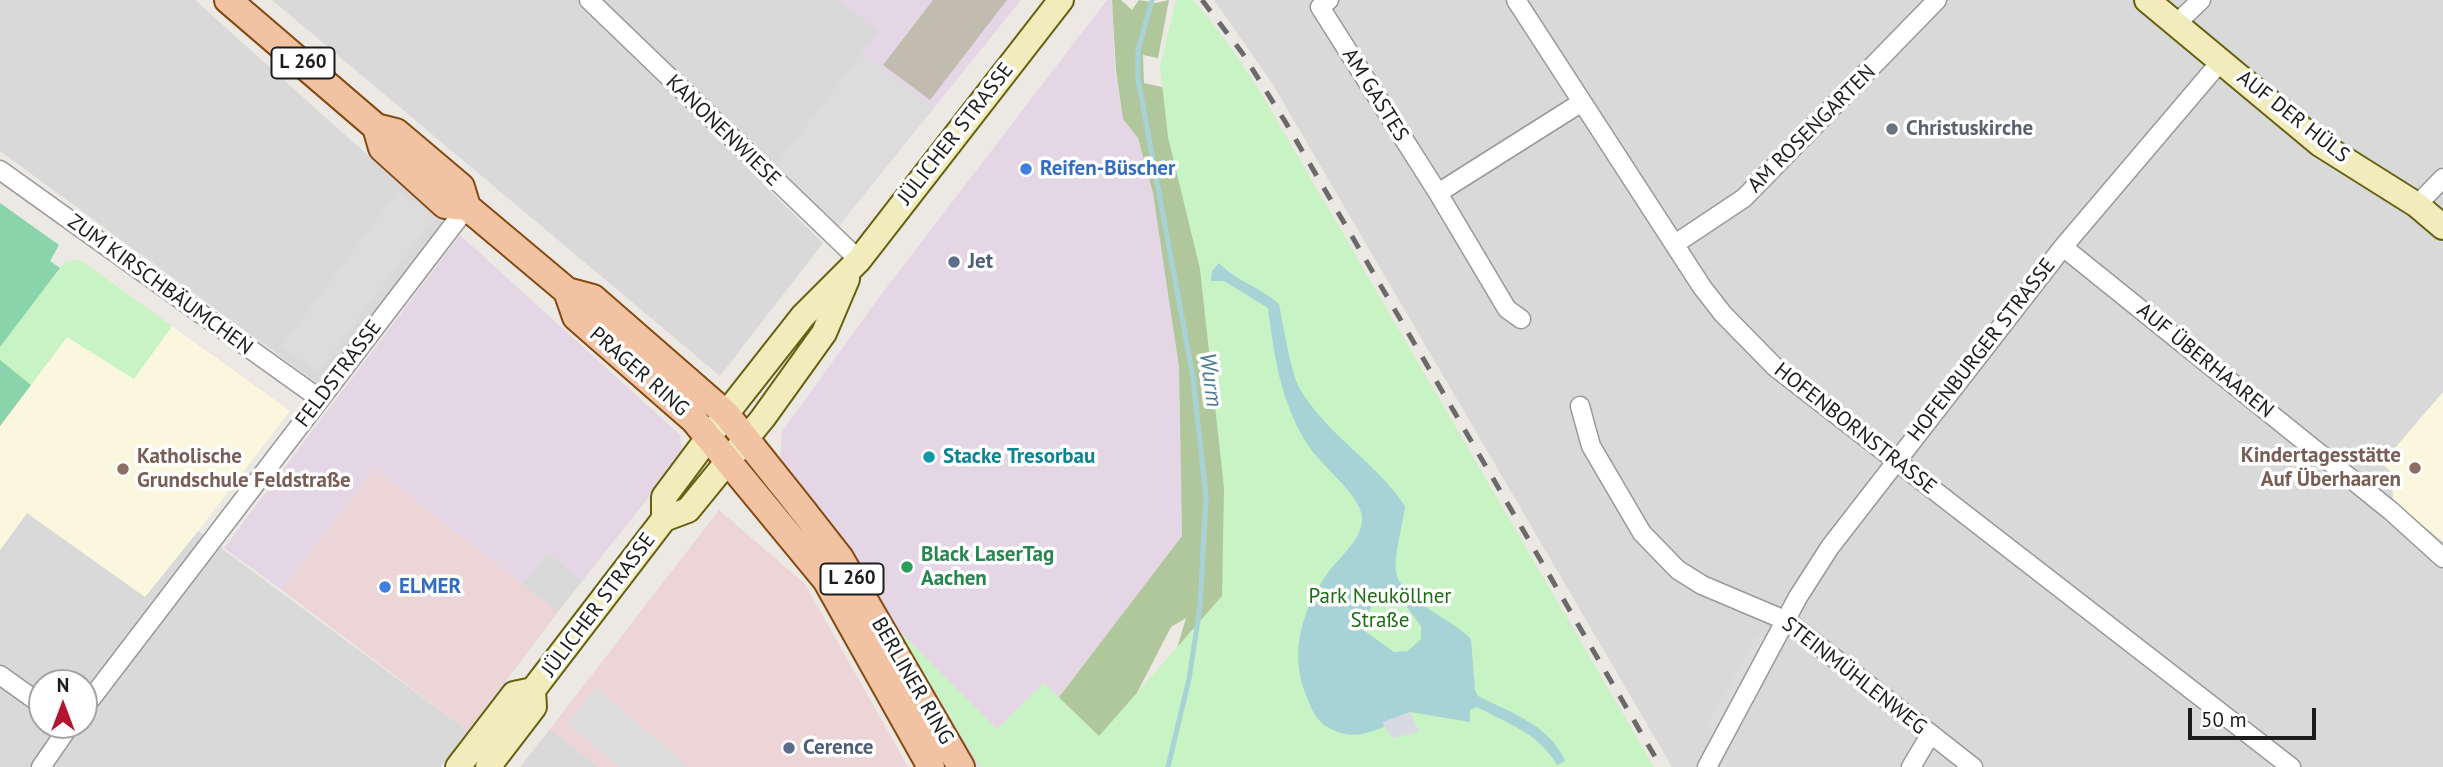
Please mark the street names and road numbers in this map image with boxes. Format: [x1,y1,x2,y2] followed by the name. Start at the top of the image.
[1337,44,1413,146] street label: AM GASTES
[272,48,334,78] road number: L 260
[893,58,1019,210] street label: JÜLICHER STRASSE
[1743,60,1881,198] street label: AM ROSENGARTEN
[2232,65,2354,169] street label: AUF DER HÜLS
[660,70,786,192] street label: KANONENWIESE
[63,209,257,361] street label: ZUM KIRSCHBÄUMCHEN
[1903,254,2061,446] street label: HOFENBURGER STRASSE
[2132,298,2278,424] street label: AUF ÜBERHAAREN
[291,316,387,432] street label: FELDSTRASSE
[584,322,694,422] street label: PRAGER RING
[1769,358,1941,500] street label: HOFENBORNSTRASSE
[537,528,661,682] street label: JÜLICHER STRASSE
[820,564,884,594] road number: L 260
[1777,612,1931,740] street label: STEINMÜHLENWEG
[866,613,958,749] street label: BERLINER RING

